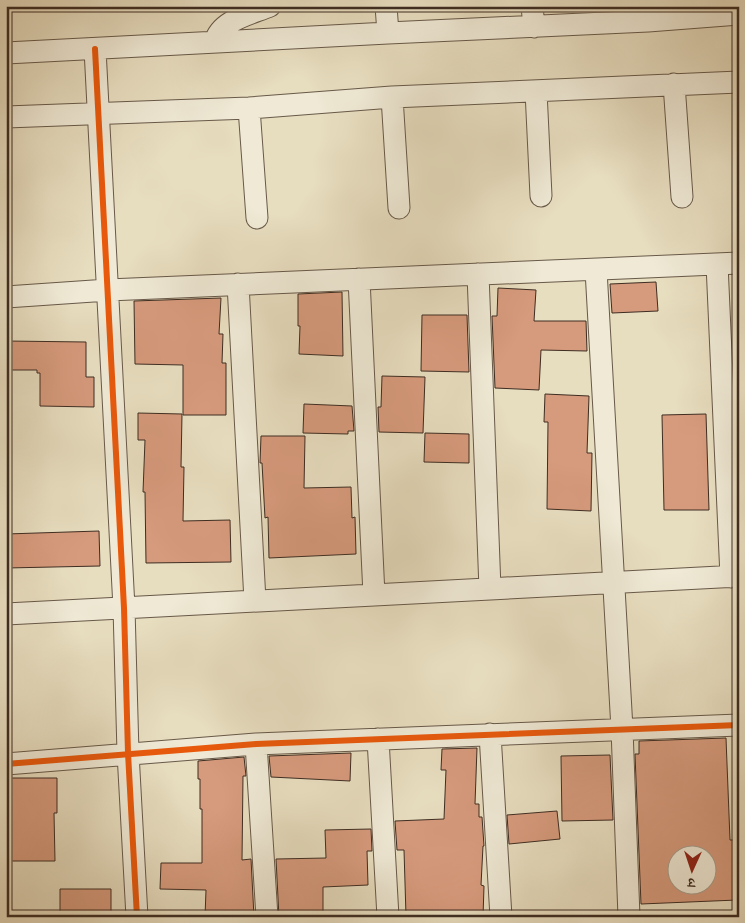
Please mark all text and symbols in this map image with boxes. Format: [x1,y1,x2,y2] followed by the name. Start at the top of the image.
[668,846,718,896] north arrow
[686,874,696,891] text: उ

